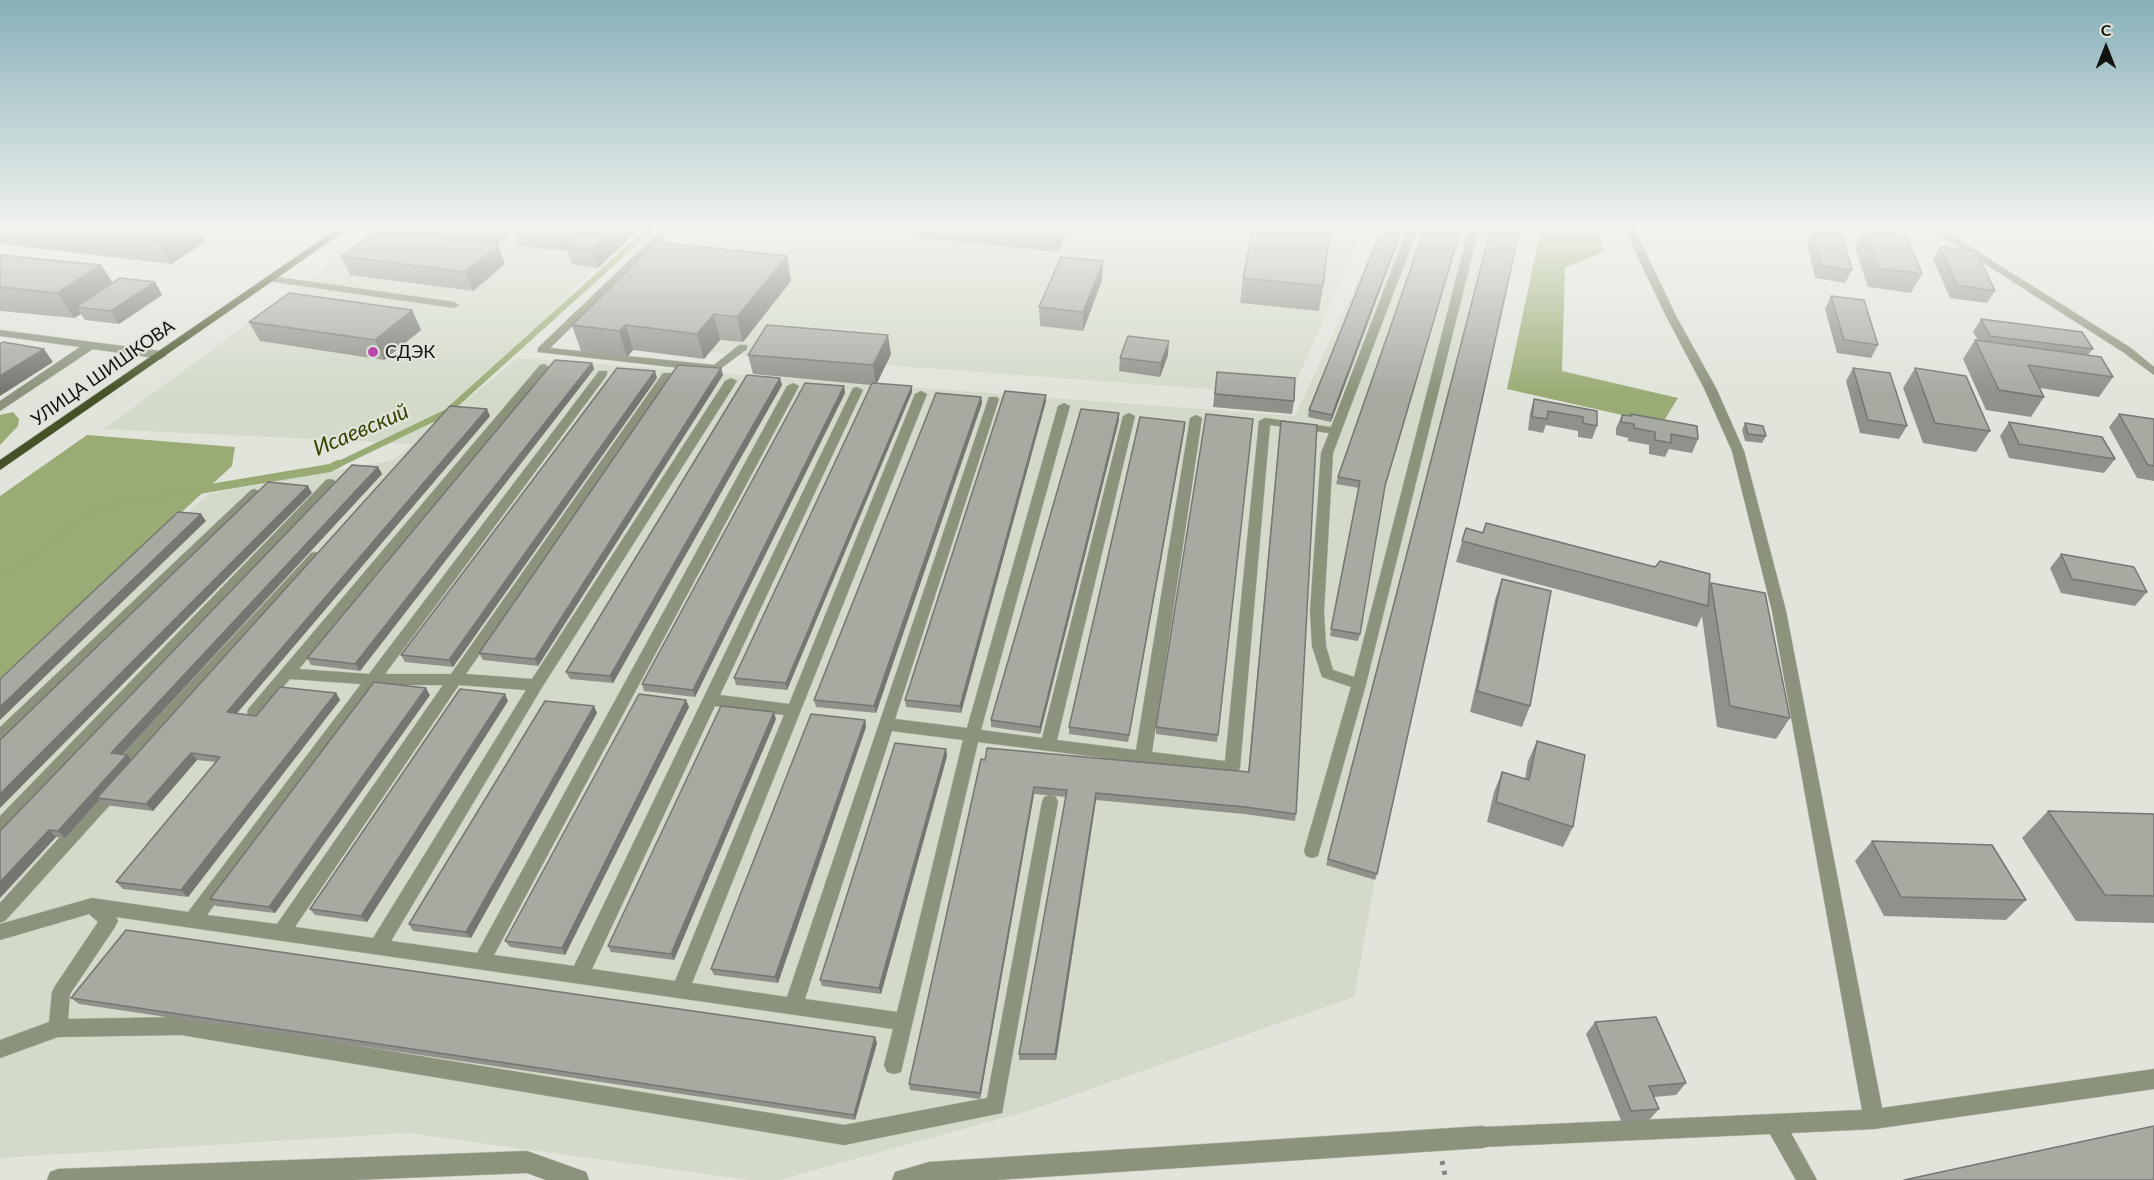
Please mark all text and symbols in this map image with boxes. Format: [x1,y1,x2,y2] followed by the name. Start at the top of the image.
[2076,18,2136,78] north arrow
[2101,20,2111,39] text: С
[27,315,179,431] street label: УЛИЦА ШИШКОВА
[385,341,435,363] place label: СДЭК
[366,345,380,359] marker: СДЭК
[309,398,413,462] water label: Исаевский

